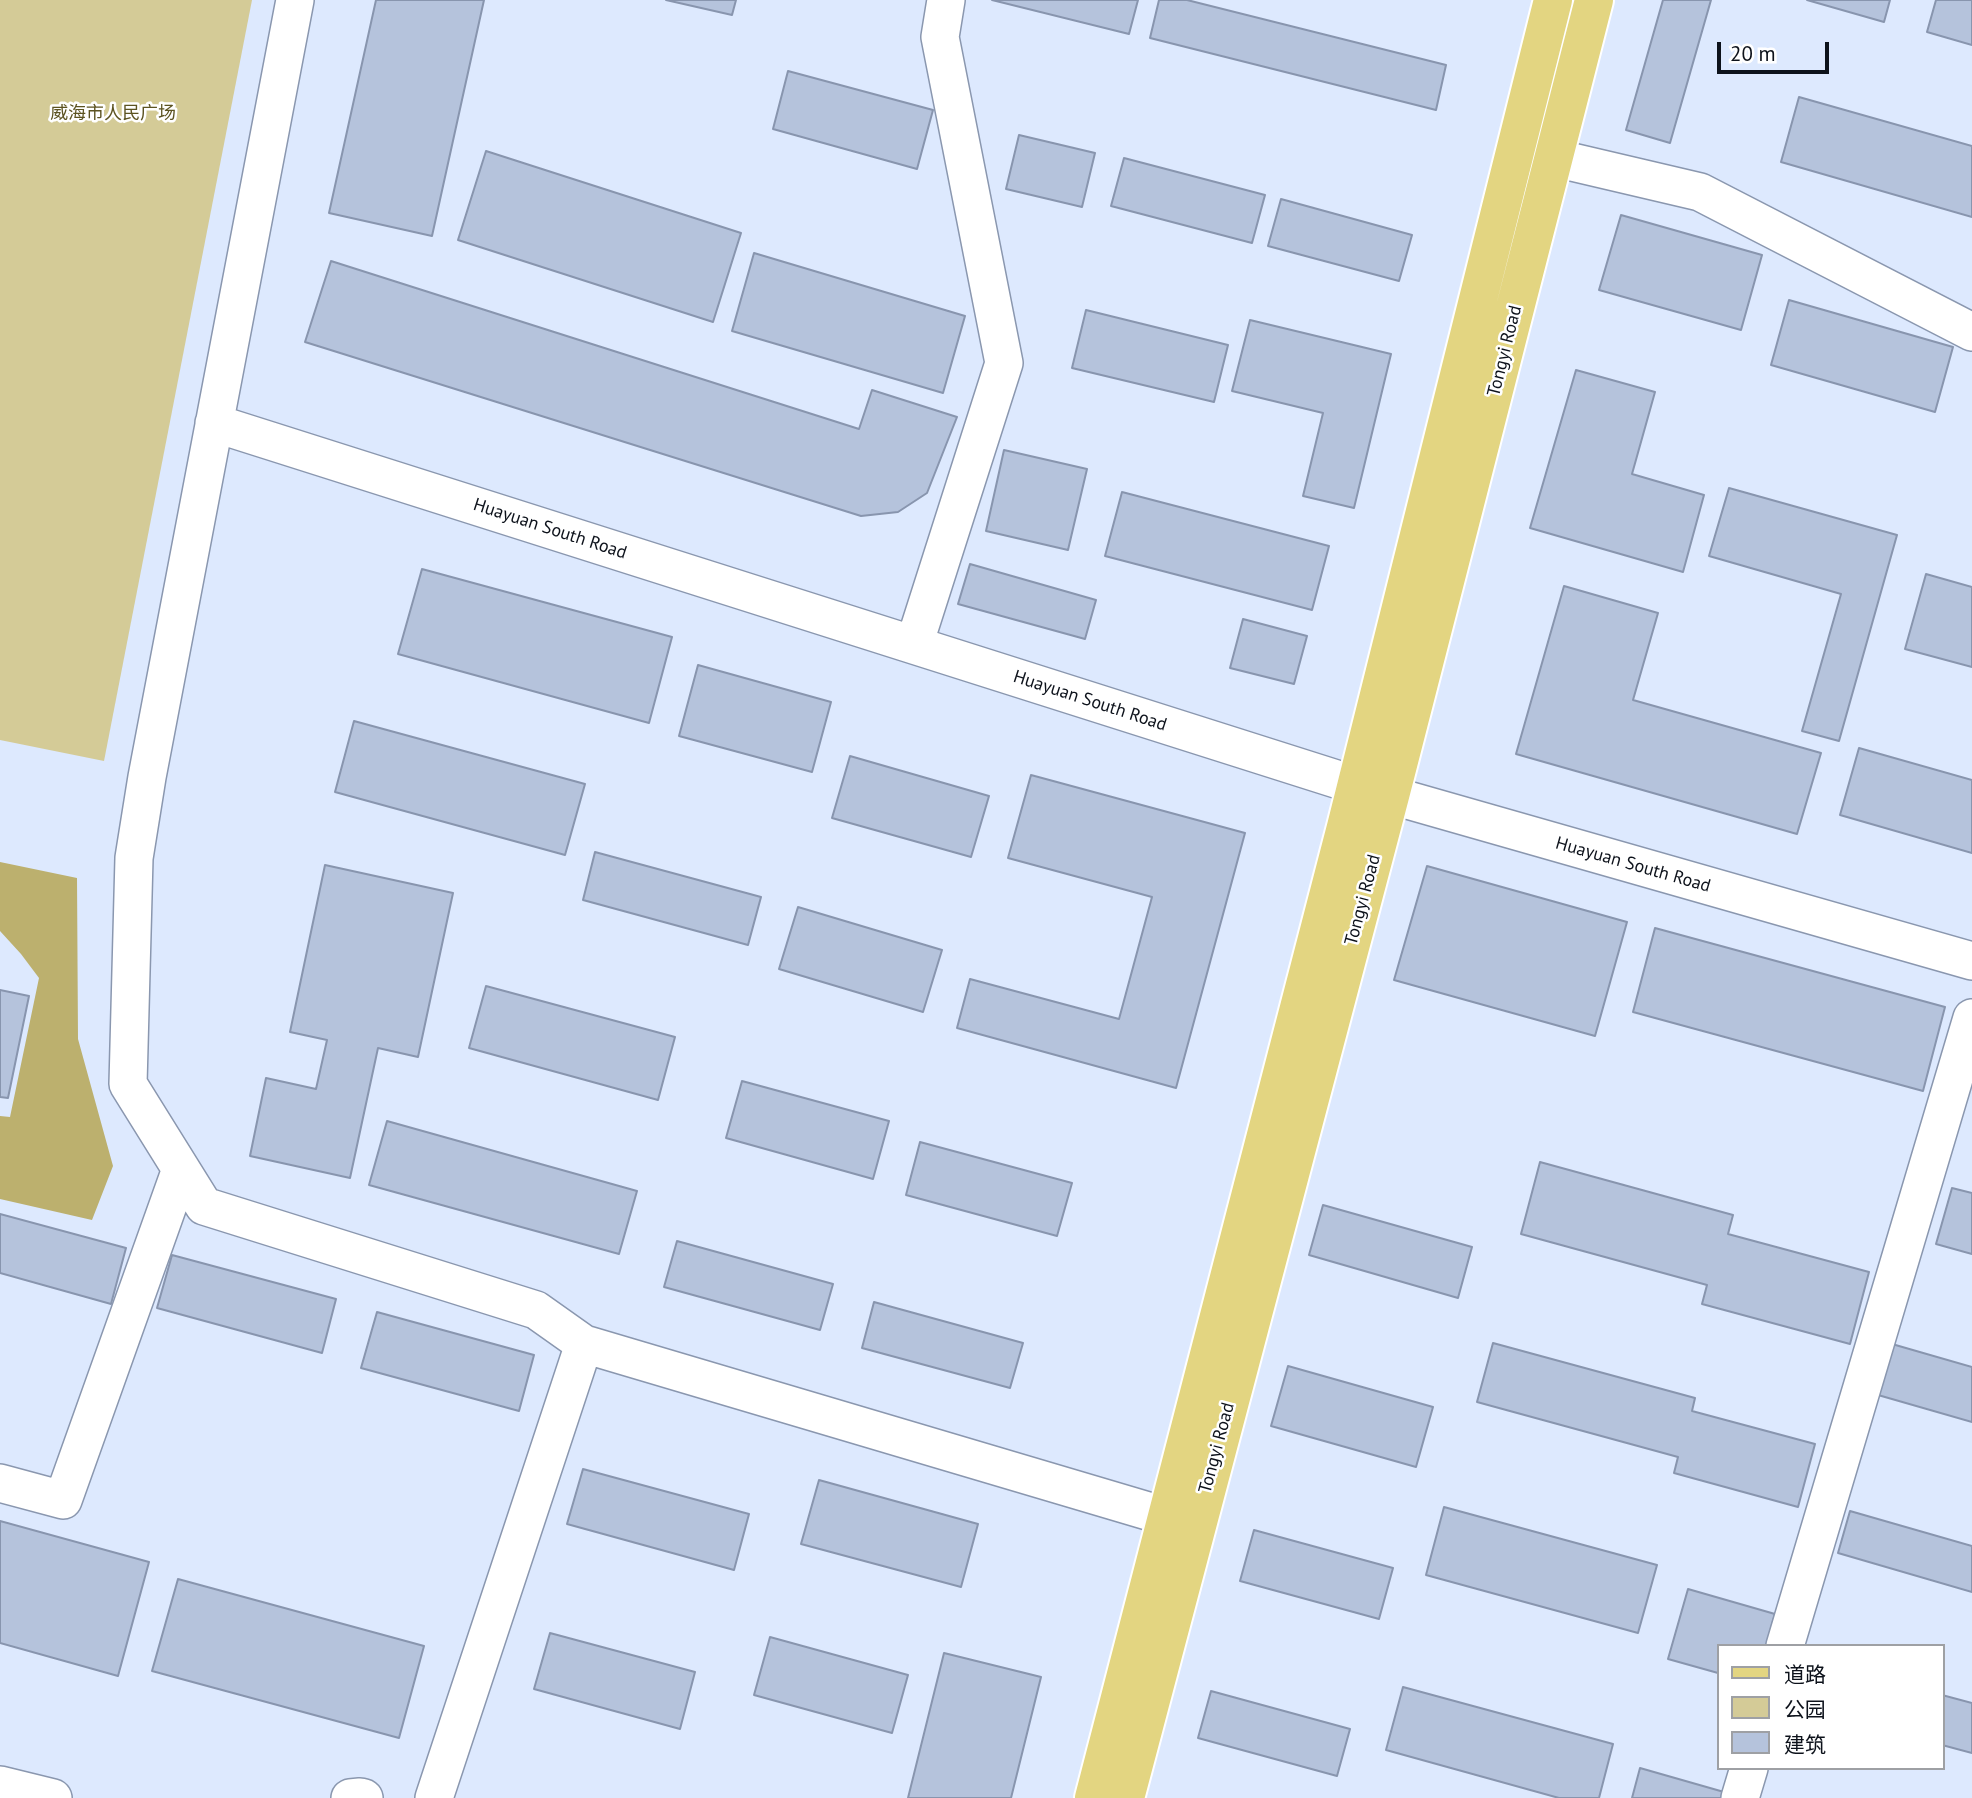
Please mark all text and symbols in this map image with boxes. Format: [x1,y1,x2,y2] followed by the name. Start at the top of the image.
[1720,28,1832,72] scale bar
[1730,40,1776,67] text: 20 m
[50,103,176,125] park label: 威海市人民广场
[1483,303,1527,399] street label: Tongyi Road
[471,494,629,564] street label: Huayuan South Road
[1011,666,1169,736] street label: Huayuan South Road
[1553,833,1713,897] street label: Huayuan South Road
[1341,852,1385,948] street label: Tongyi Road
[1195,1400,1239,1496] street label: Tongyi Road
[1716,1644,1944,1770] legend
[1784,1661,1826,1688] text: 道路
[1784,1696,1826,1723] text: 公园
[1784,1731,1826,1758] text: 建筑

